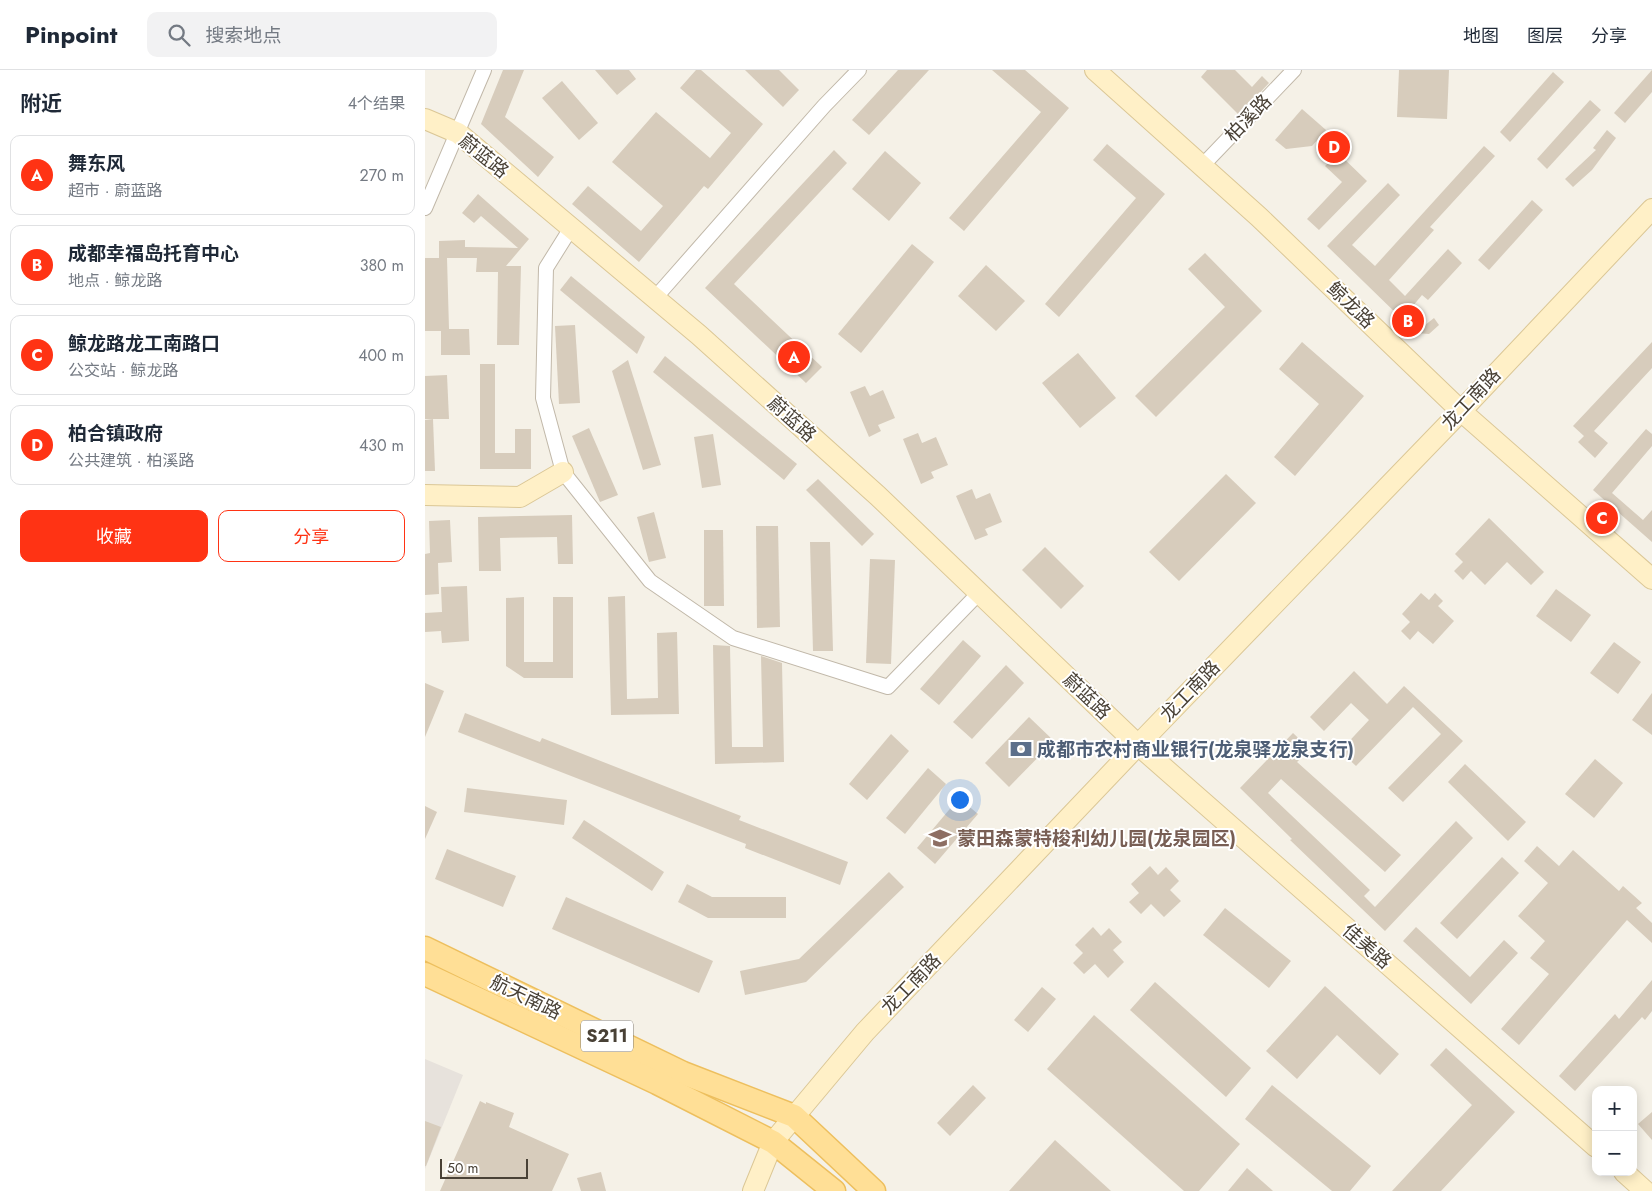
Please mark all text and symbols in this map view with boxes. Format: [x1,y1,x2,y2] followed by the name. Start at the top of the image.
[147,12,497,57] search box
[25,17,117,52] text: Pinpoint
[165,21,193,49] icon: search
[205,22,281,49] text: 搜索地点
[1463,23,1499,49] text: 地图
[1527,23,1563,49] text: 图层
[1591,23,1627,49] text: 分享
[1218,88,1278,148] street label: 柏溪路
[20,89,62,119] text: 附近
[348,92,405,115] text: 4个结果
[453,128,515,184] street label: 蔚蓝路
[1318,128,1350,166] pin: D
[68,150,125,177] text: 舞东风
[31,164,43,187] text: A
[360,164,404,187] text: 270 m
[68,179,162,202] text: 超市 · 蔚蓝路
[68,240,239,267] text: 成都幸福岛托育中心
[32,254,42,277] text: B
[360,254,404,277] text: 380 m
[68,269,162,292] text: 地点 · 鲸龙路
[1321,275,1381,335] street label: 鲸龙路
[1392,302,1424,340] pin: B
[68,330,220,357] text: 鲸龙路龙工南路口
[778,338,810,376] pin: A
[31,344,43,367] text: C
[358,344,404,367] text: 400 m
[68,359,178,382] text: 公交站 · 鲸龙路
[1435,362,1507,436] street label: 龙工南路
[762,390,822,448] street label: 蔚蓝路
[68,420,163,447] text: 柏合镇政府
[31,434,43,457] text: D
[359,434,404,457] text: 430 m
[68,449,194,472] text: 公共建筑 · 柏溪路
[1586,499,1618,537] pin: C
[20,510,208,562] button: 收藏
[218,510,405,562] button: 分享
[1154,654,1226,728] street label: 龙工南路
[1057,666,1117,726] street label: 蔚蓝路
[1008,736,1034,762] bank icon: 成都市农村商业银行(龙泉驿龙泉支行)
[1037,736,1354,763] place label: 成都市农村商业银行(龙泉驿龙泉支行)
[947,787,973,813] your location
[927,825,953,851] school or university icon: 蒙田森蒙特梭利幼儿园(龙泉园区)
[957,825,1236,852] place label: 蒙田森蒙特梭利幼儿园(龙泉园区)
[1337,917,1397,975] street label: 佳美路
[875,947,947,1021] street label: 龙工南路
[486,968,566,1026] street label: 航天南路
[581,1020,633,1051] road number: S211
[1592,1086,1637,1176] map controls
[1592,1086,1637,1131] button: +
[1592,1131,1637,1176] button: −
[440,1156,527,1179] scale bar
[447,1158,478,1178] text: 50 m

